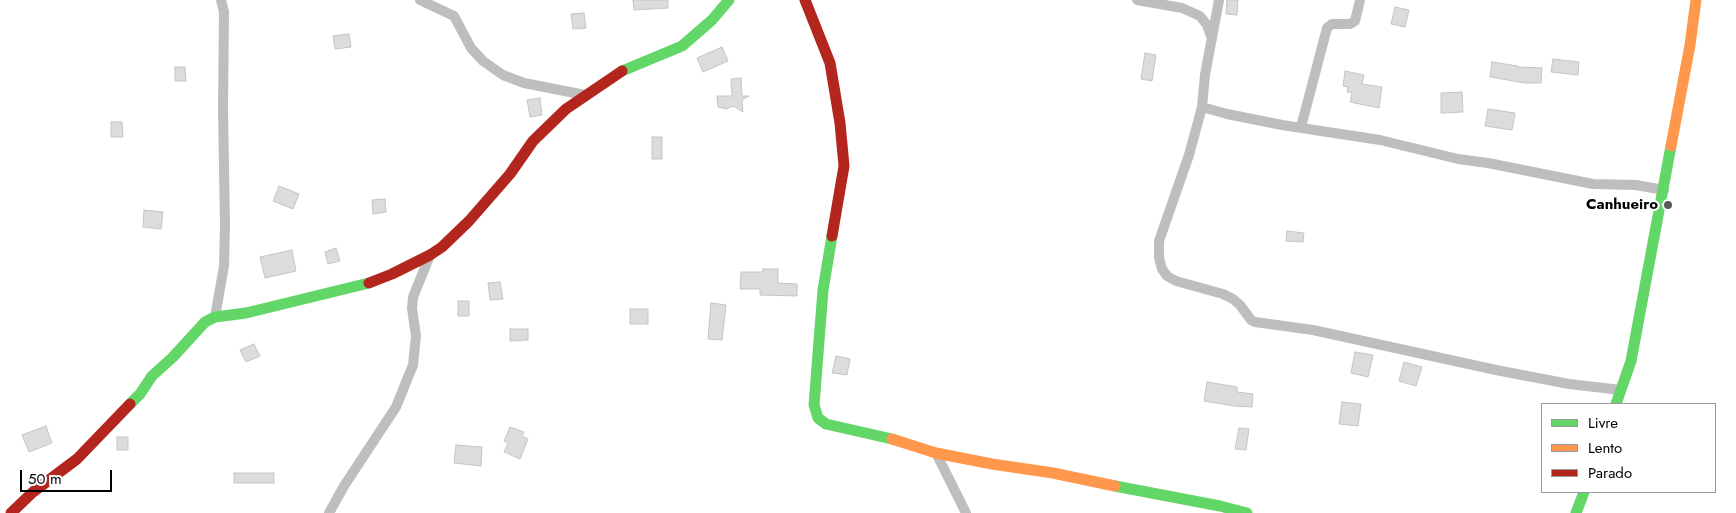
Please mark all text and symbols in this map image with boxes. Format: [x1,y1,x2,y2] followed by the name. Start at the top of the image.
[1586,196,1658,214] place label: Canhueiro
[1662,199,1674,211] marker: Canhueiro
[1541,403,1716,493] legend
[1588,412,1618,434] text: Livre
[1588,437,1622,459] text: Lento
[22,460,115,492] scale bar
[1588,462,1632,484] text: Parado
[28,468,62,490] text: 50 m

